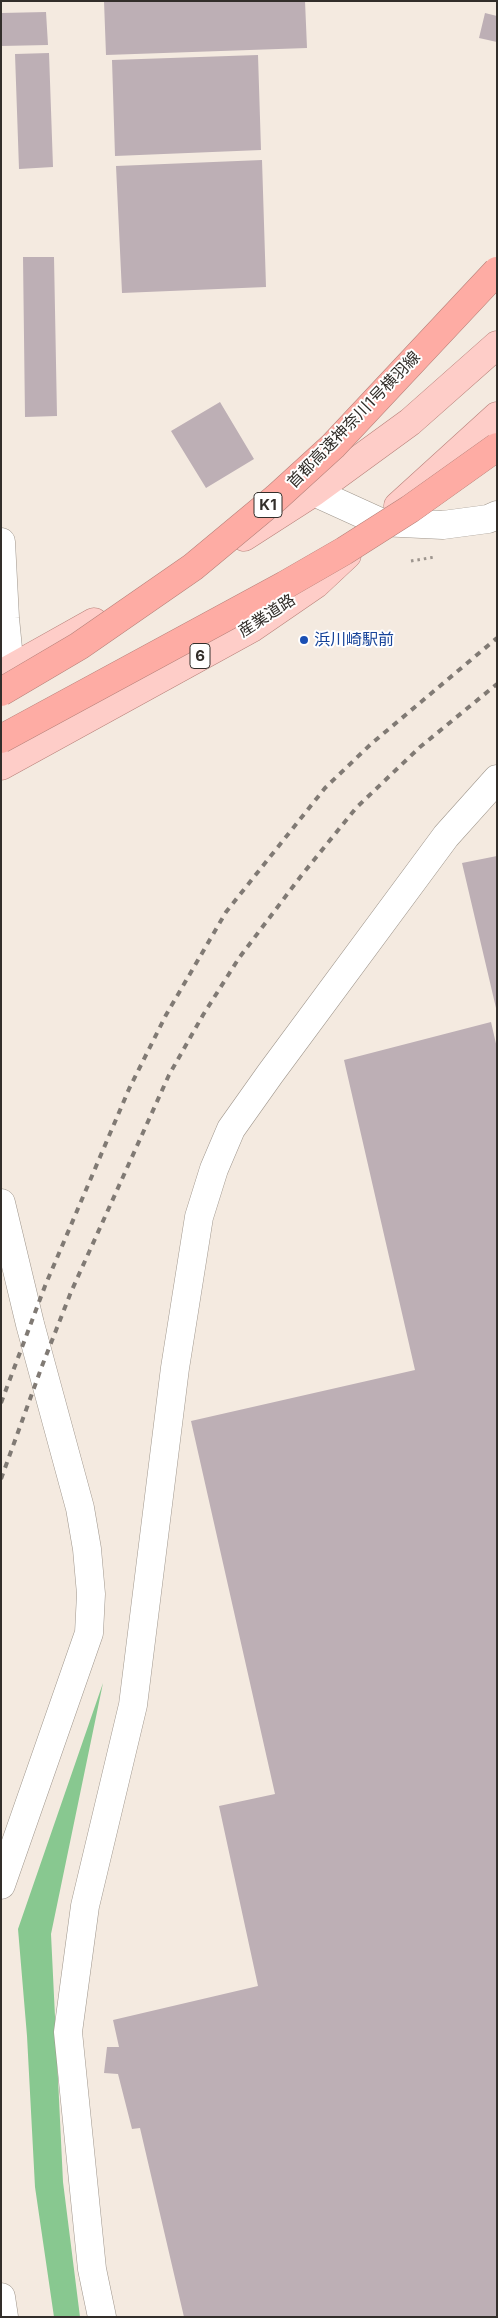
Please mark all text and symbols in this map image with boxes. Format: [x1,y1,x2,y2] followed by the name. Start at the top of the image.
[284,348,424,492] street label: 首都高速神奈川1号横羽線
[254,492,282,518] road number: K1
[235,591,299,641] street label: 産業道路
[314,630,394,650] place label: 浜川崎駅前
[298,634,310,646] marker: 浜川崎駅前
[190,644,210,668] road number: 6

